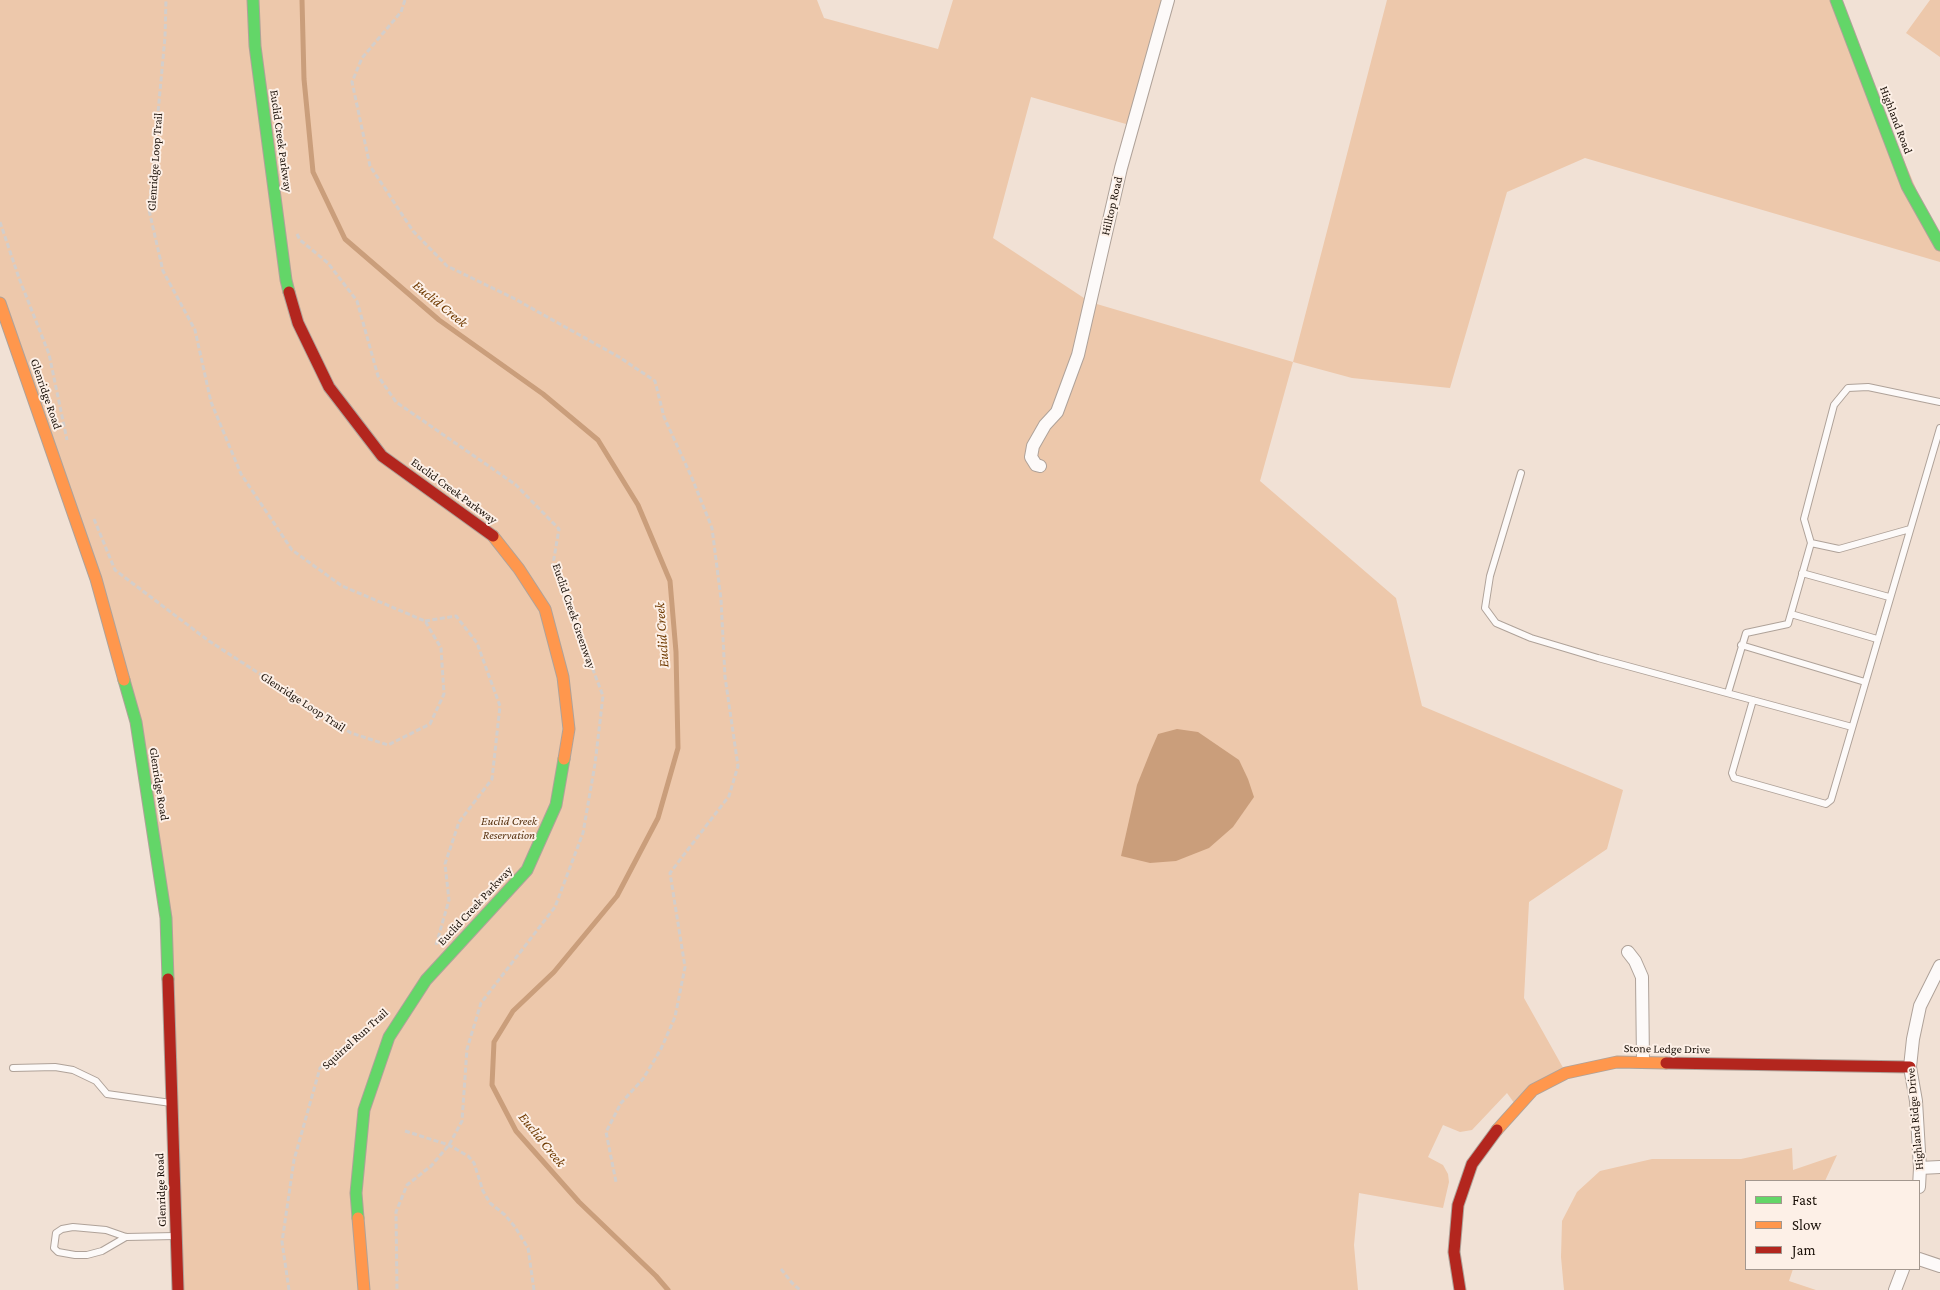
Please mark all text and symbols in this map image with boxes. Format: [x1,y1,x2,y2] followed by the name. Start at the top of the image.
[1877,84,1915,156] street label: Highland Road
[267,89,295,193] street label: Euclid Creek Parkway
[144,112,166,212] street label: Glenridge Loop Trail
[1098,175,1126,237] street label: Hilltop Road
[409,277,471,331] water label: Euclid Creek
[27,357,65,431] street label: Glenridge Road
[408,455,500,527] street label: Euclid Creek Parkway
[549,561,599,671] street label: Euclid Creek Greenway
[651,602,673,668] water label: Euclid Creek
[258,669,348,735] street label: Glenridge Loop Trail
[146,746,172,822] street label: Glenridge Road
[481,814,537,842] park label: Euclid Creek Reservation
[435,863,515,949] street label: Euclid Creek Parkway
[319,1005,391,1073] street label: Squirrel Run Trail
[1624,1041,1710,1057] street label: Stone Ledge Drive
[1903,1067,1927,1171] street label: Highland Ridge Drive
[515,1109,569,1171] water label: Euclid Creek
[153,1153,169,1227] street label: Glenridge Road
[1745,1180,1920,1270] legend
[1792,1192,1817,1208] text: Fast
[1792,1217,1821,1233] text: Slow
[1792,1242,1815,1258] text: Jam

